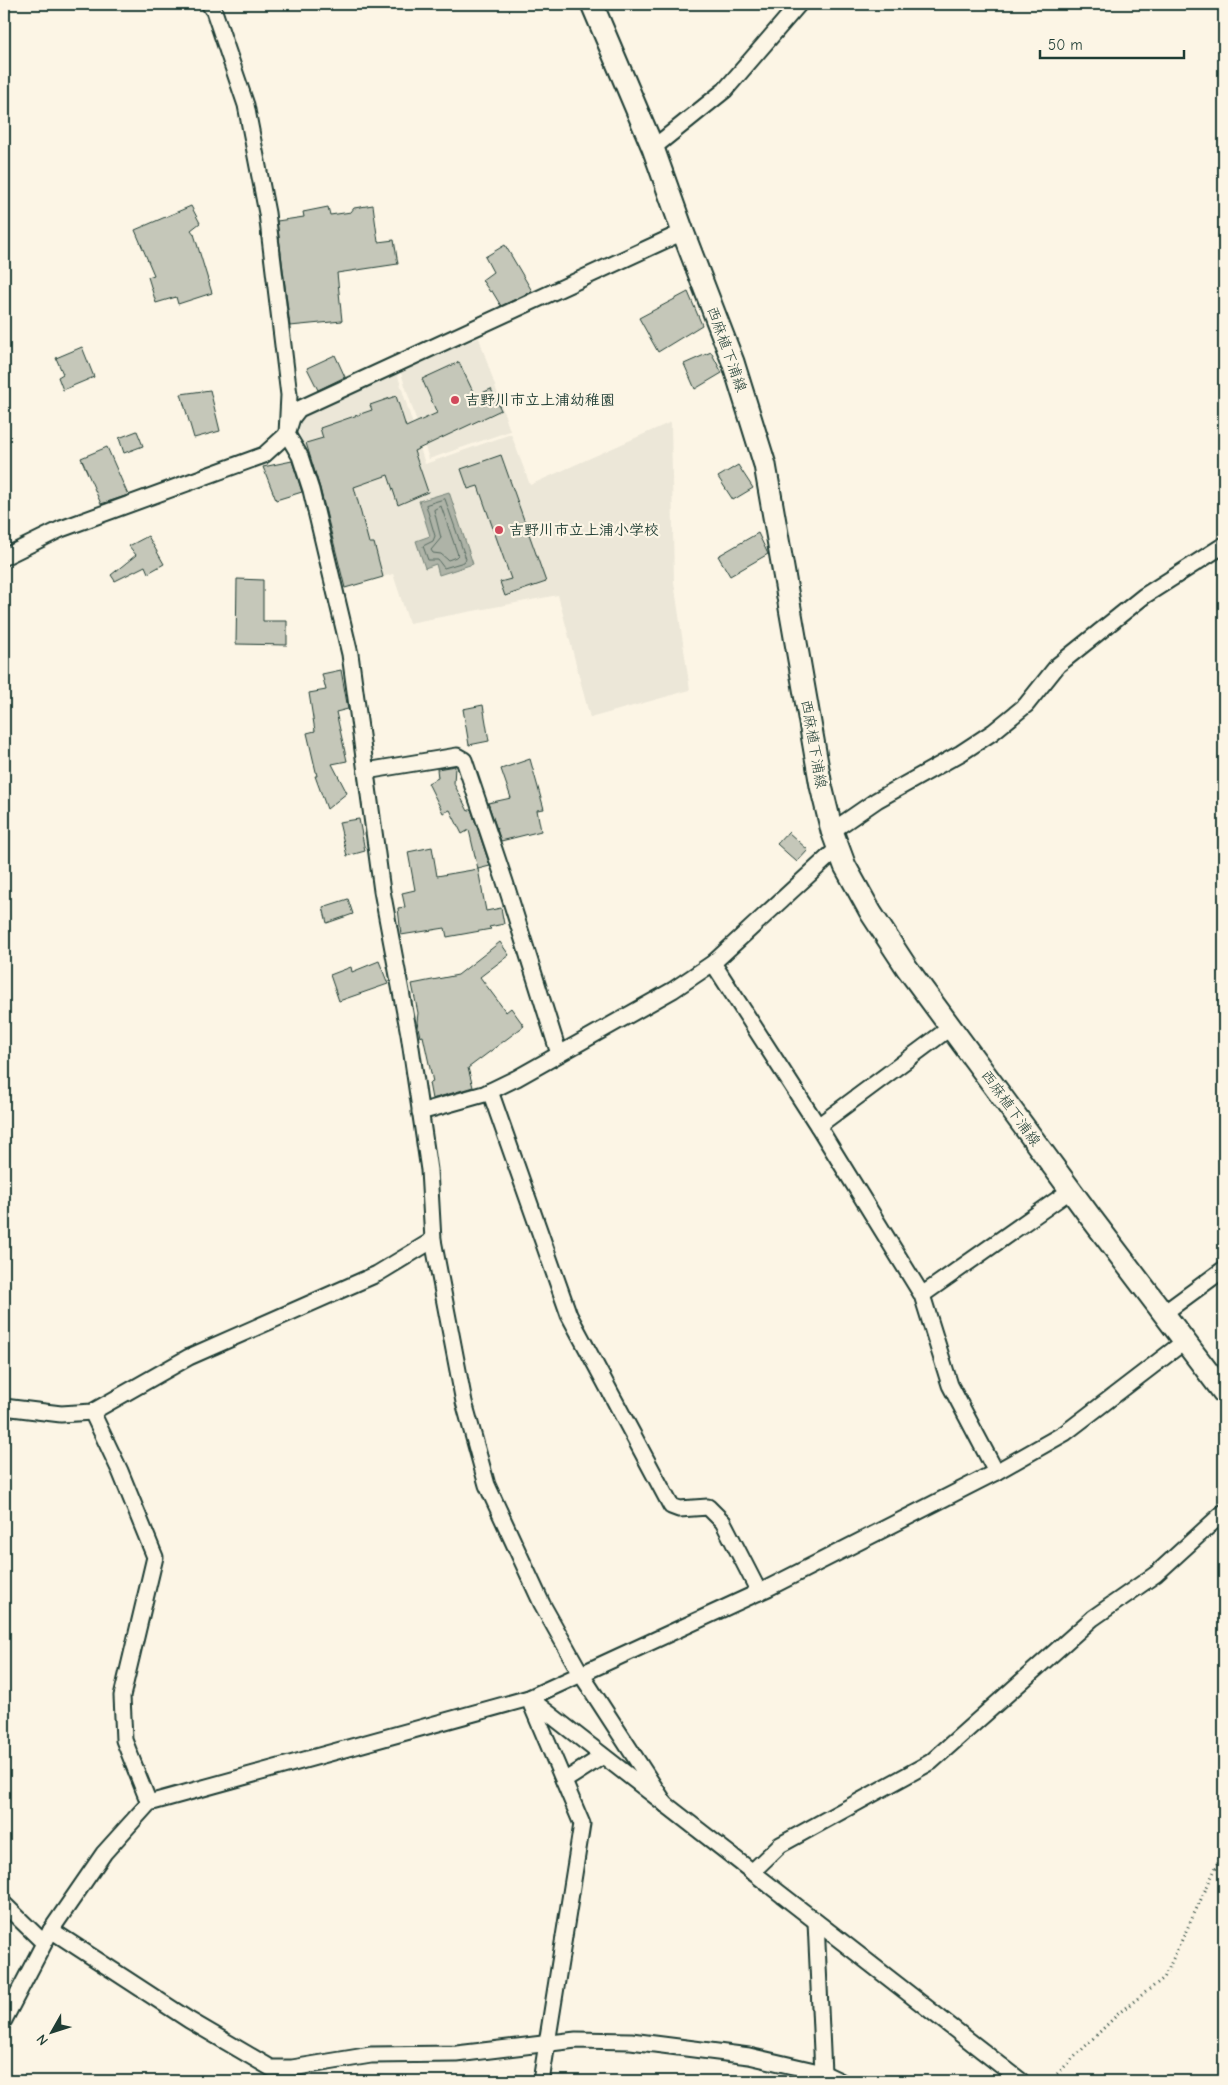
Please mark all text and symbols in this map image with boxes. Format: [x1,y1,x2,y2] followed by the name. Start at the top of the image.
[1040,28,1184,60] scale bar
[1048,36,1083,54] text: 50 m
[703,304,751,394] street label: 西麻植下浦線
[465,391,615,409] place label: 吉野川市立上浦幼稚園
[449,394,461,406] marker: 吉野川市立上浦幼稚園
[509,521,659,539] place label: 吉野川市立上浦小学校
[493,524,505,536] marker: 吉野川市立上浦小学校
[797,698,831,790] street label: 西麻植下浦線
[977,1066,1045,1150] street label: 西麻植下浦線
[28,2008,78,2058] north arrow
[33,2031,52,2049] text: N

